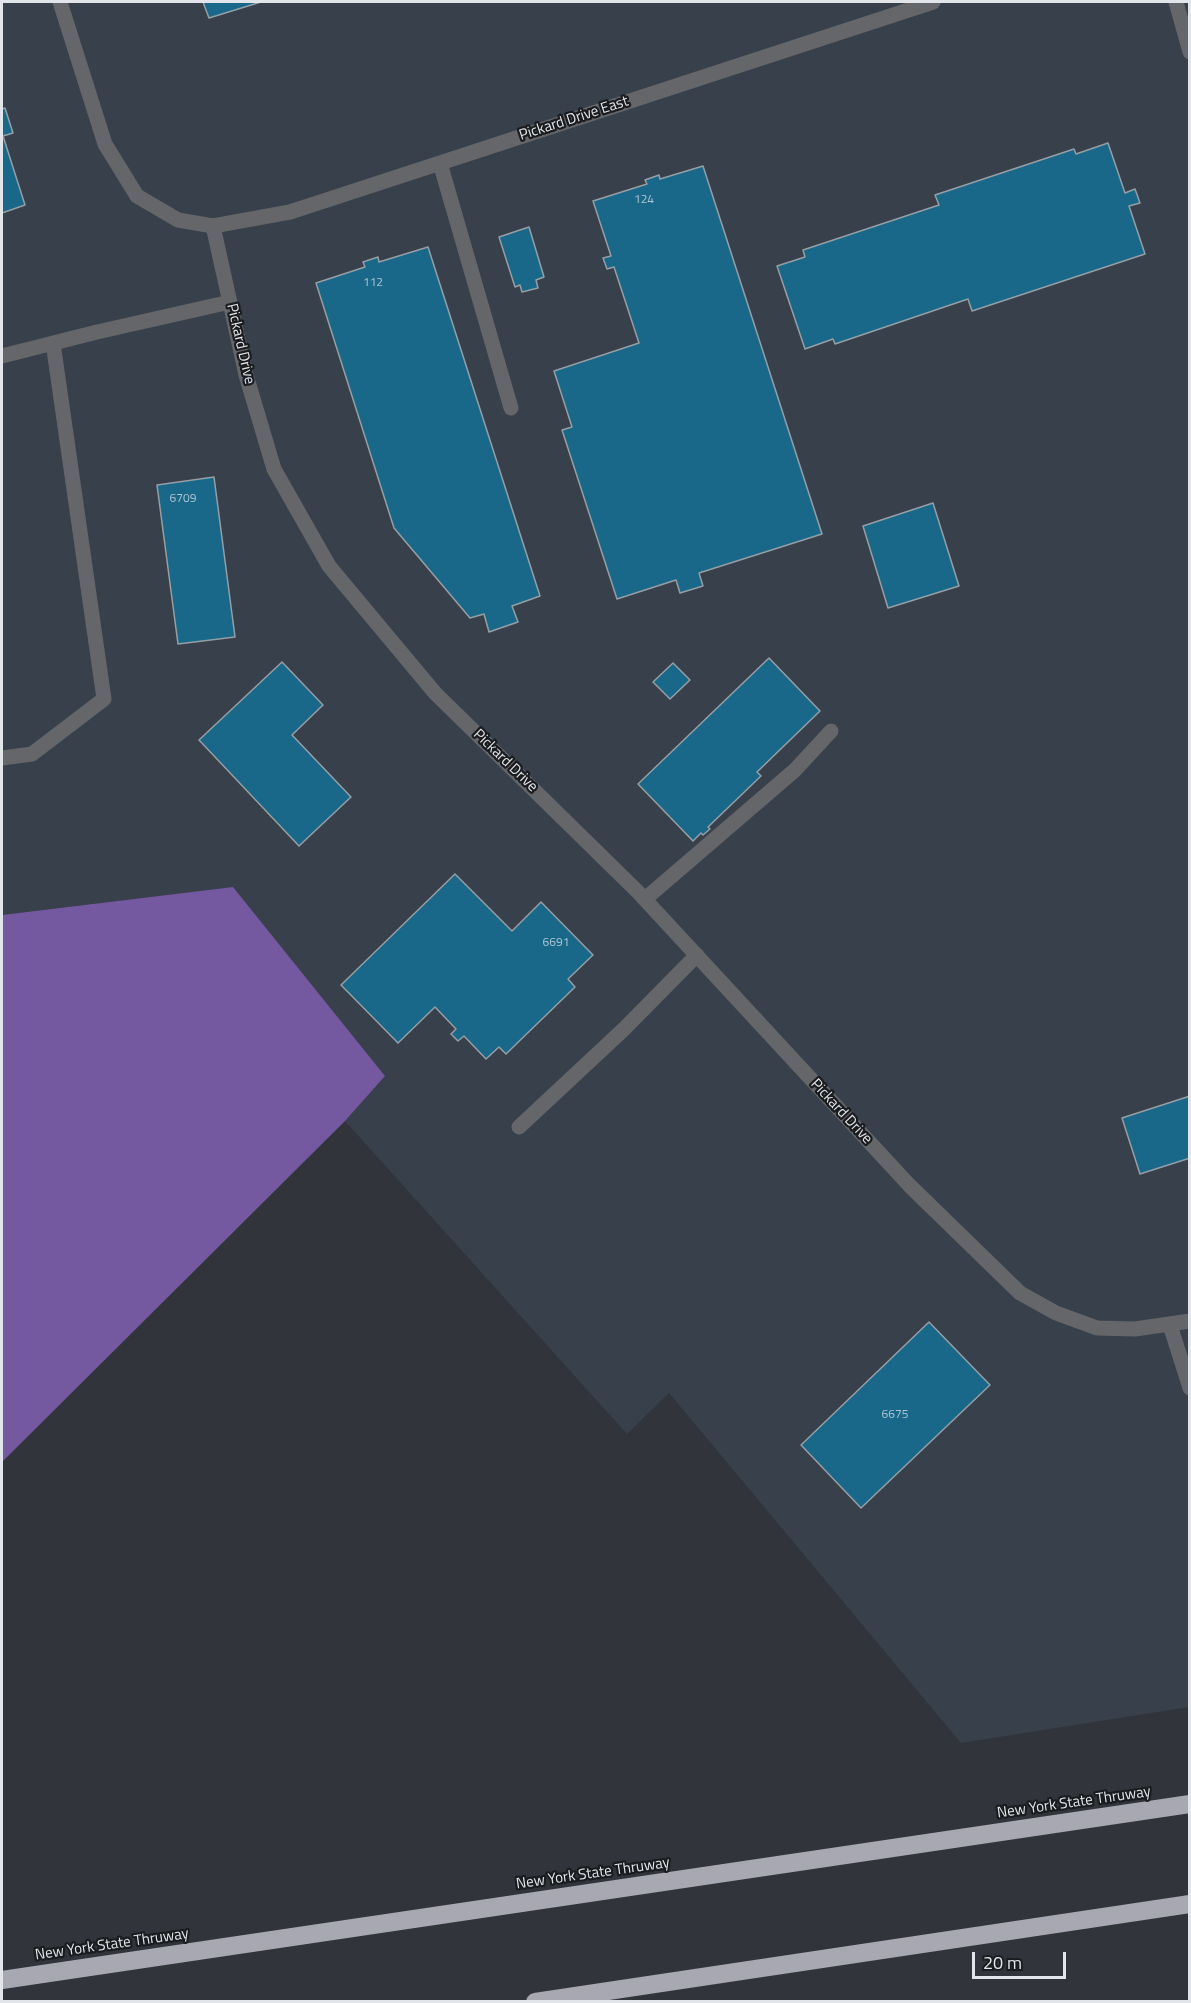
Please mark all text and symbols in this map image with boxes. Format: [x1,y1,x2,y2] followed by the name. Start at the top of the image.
[517,93,631,145] street label: Pickard Drive East
[634,193,654,207] house number: 124
[363,276,383,290] house number: 112
[222,302,258,386] street label: Pickard Drive
[170,492,196,506] house number: 6709
[469,726,541,796] street label: Pickard Drive
[543,936,569,950] house number: 6691
[806,1076,876,1148] street label: Pickard Drive
[882,1408,908,1422] house number: 6675
[996,1783,1152,1823] street label: New York State Thruway
[515,1854,671,1894] street label: New York State Thruway
[34,1925,190,1965] street label: New York State Thruway
[975,1940,1070,1978] scale bar
[983,1949,1022,1976] text: 20 m

